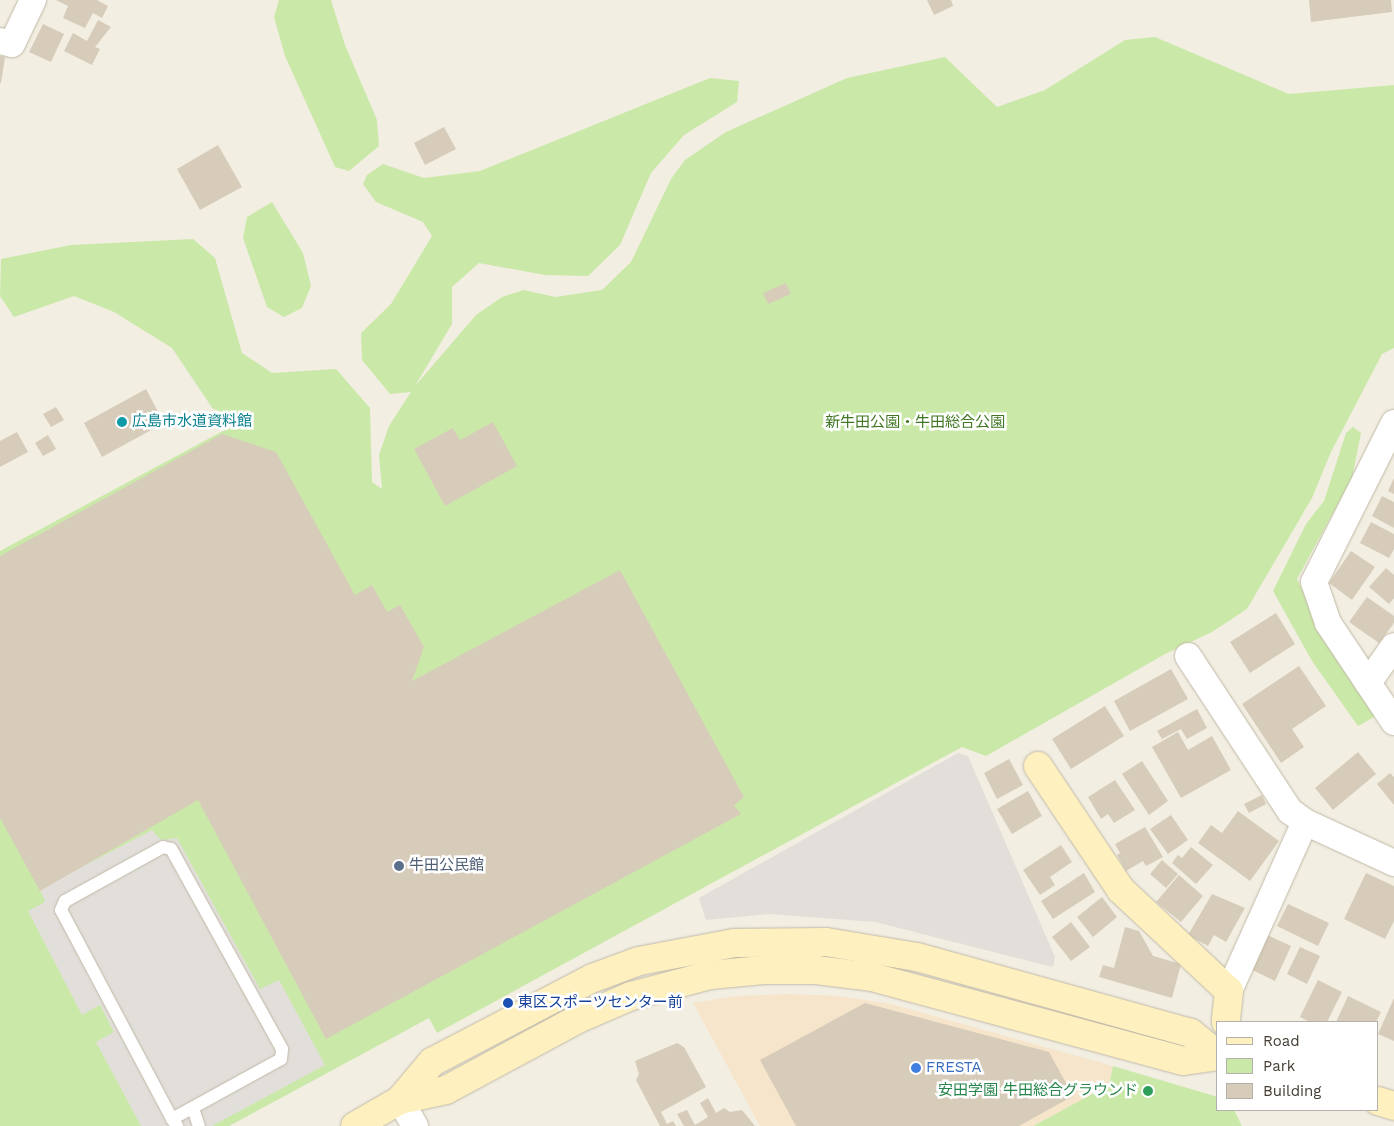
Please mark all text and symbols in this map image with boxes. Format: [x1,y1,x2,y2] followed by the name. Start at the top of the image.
[132,413,252,431] place label: 広島市水道資料館
[825,414,1005,432] park label: 新牛田公園・牛田総合公園
[116,416,128,428] marker: 広島市水道資料館
[409,857,484,875] place label: 牛田公民館
[393,860,405,872] marker: 牛田公民館
[518,994,683,1012] place label: 東区スポーツセンター前
[502,997,514,1009] marker: 東区スポーツセンター前
[1216,1021,1379,1111] legend
[1263,1032,1300,1050] text: Road
[1263,1057,1295,1075] text: Park
[926,1059,981,1077] place label: FRESTA
[910,1062,922,1074] marker: FRESTA
[938,1082,1138,1100] place label: 安田学園 牛田総合グラウンド
[1263,1082,1321,1100] text: Building
[1142,1085,1154,1097] marker: 安田学園 牛田総合グラウンド

